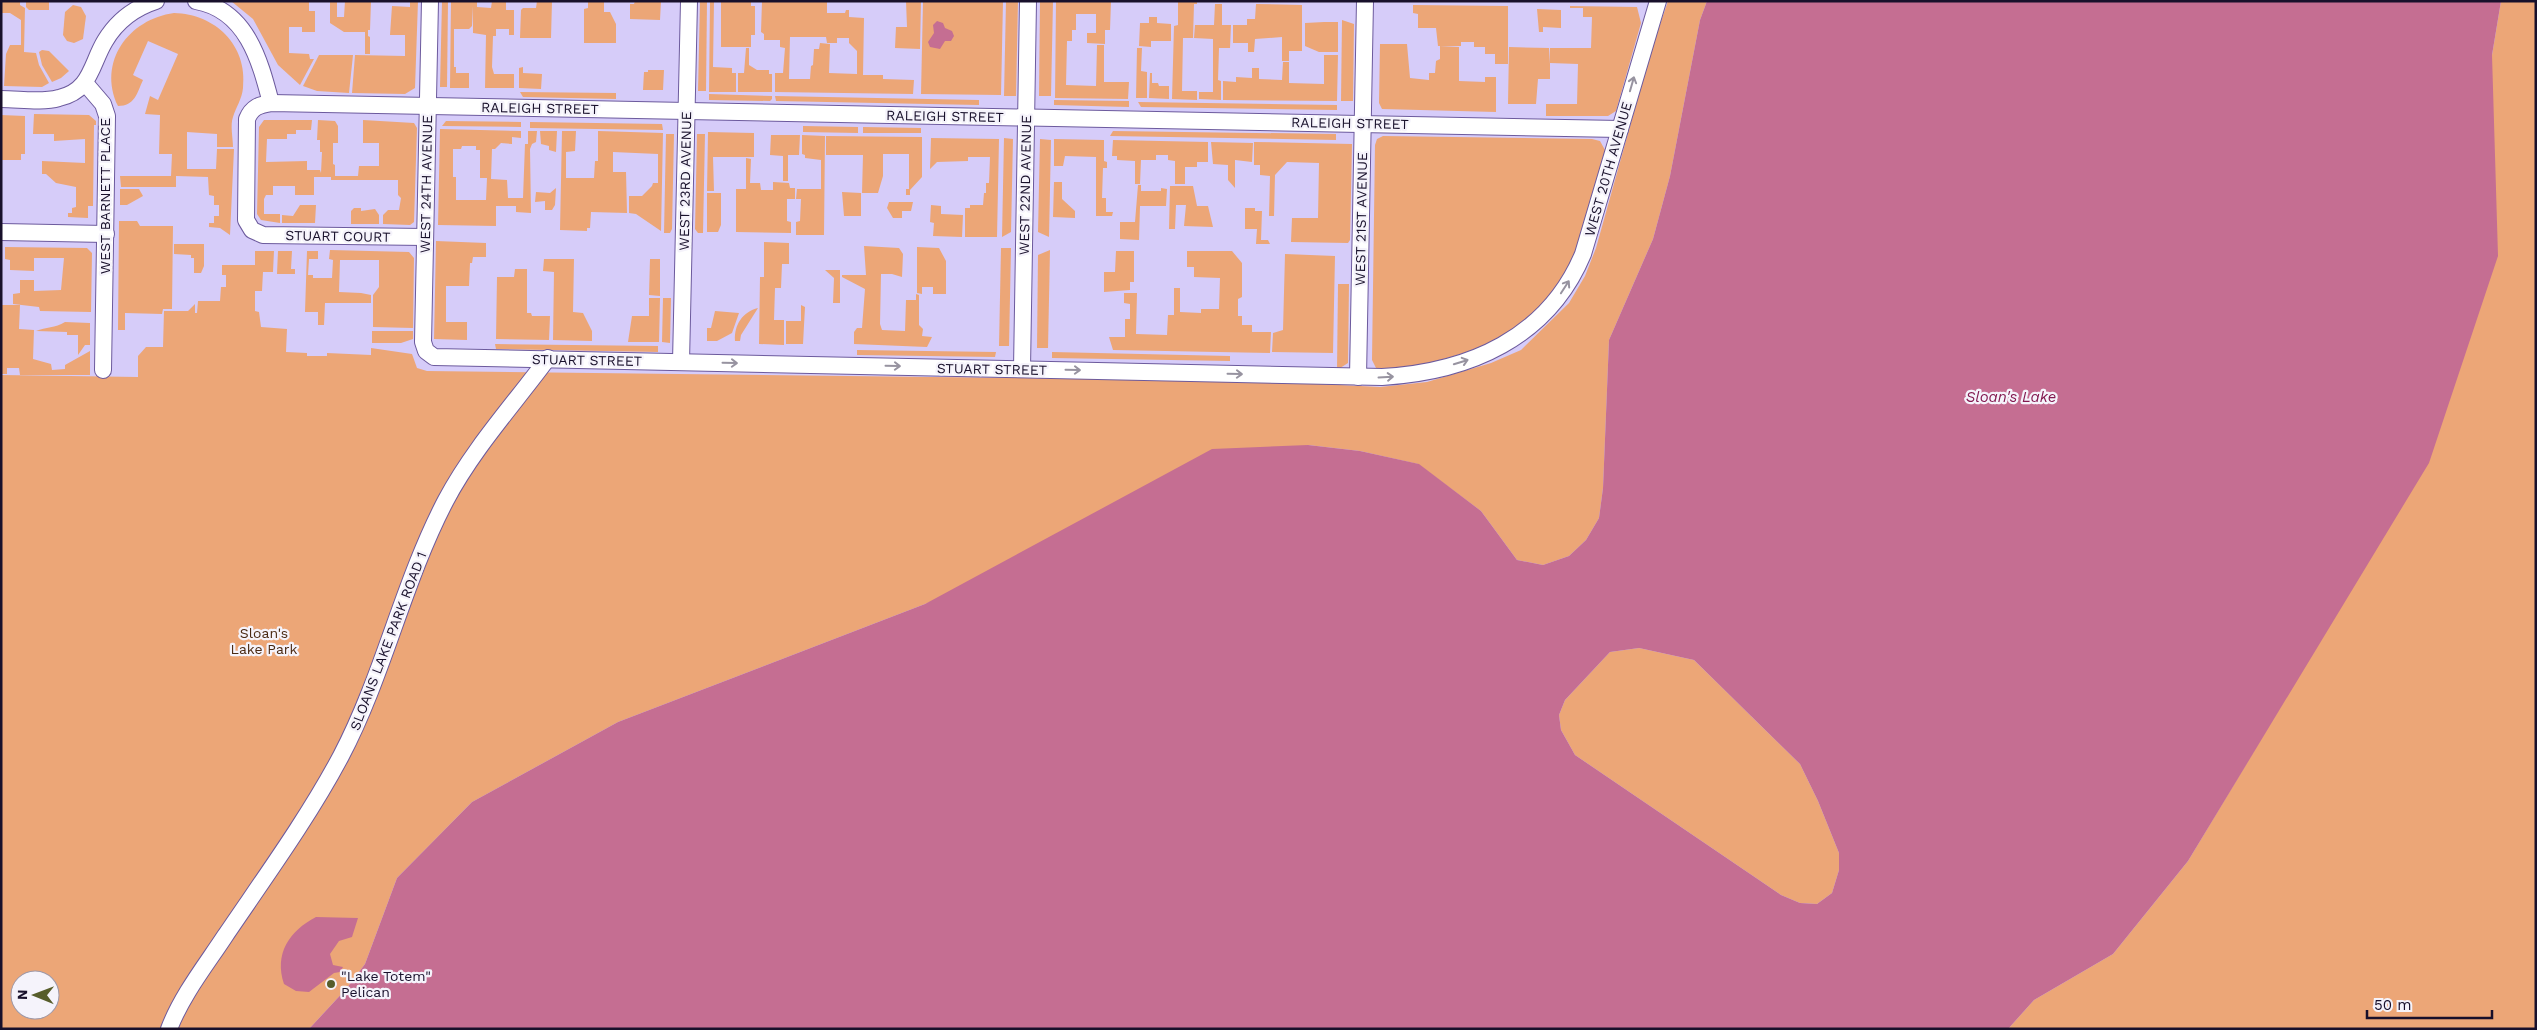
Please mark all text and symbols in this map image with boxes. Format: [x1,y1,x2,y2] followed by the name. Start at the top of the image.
[1628,76,1637,92] one-way arrow
[481,99,600,117] street label: RALEIGH STREET
[1581,100,1635,238] street label: WEST 20TH AVENUE
[886,107,1005,125] street label: RALEIGH STREET
[676,111,694,251] street label: WEST 23RD AVENUE
[1291,114,1410,132] street label: RALEIGH STREET
[417,115,435,253] street label: WEST 24TH AVENUE
[1016,115,1034,255] street label: WEST 22ND AVENUE
[97,118,113,274] street label: WEST BARNETT PLACE
[1352,152,1370,286] street label: WEST 21ST AVENUE
[285,227,391,245] street label: STUART COURT
[1561,281,1571,295] one-way arrow
[532,351,643,369] street label: STUART STREET
[1452,357,1468,367] one-way arrow
[722,358,738,367] one-way arrow
[937,360,1048,378] street label: STUART STREET
[884,362,900,371] one-way arrow
[1064,366,1080,375] one-way arrow
[1226,369,1243,379] one-way arrow
[1378,372,1394,381] one-way arrow
[1966,388,2056,406] water label: Sloan's Lake
[347,550,429,732] street label: SLOANS LAKE PARK ROAD 1
[231,625,298,657] park label: Sloan's Lake Park
[341,968,431,1000] place label: "Lake Totem" Pelican
[10,970,60,1020] north arrow
[325,978,337,990] marker: "Lake Totem" Pelican
[2367,988,2492,1020] scale bar
[14,989,30,1000] text: N
[2374,996,2411,1014] text: 50 m

